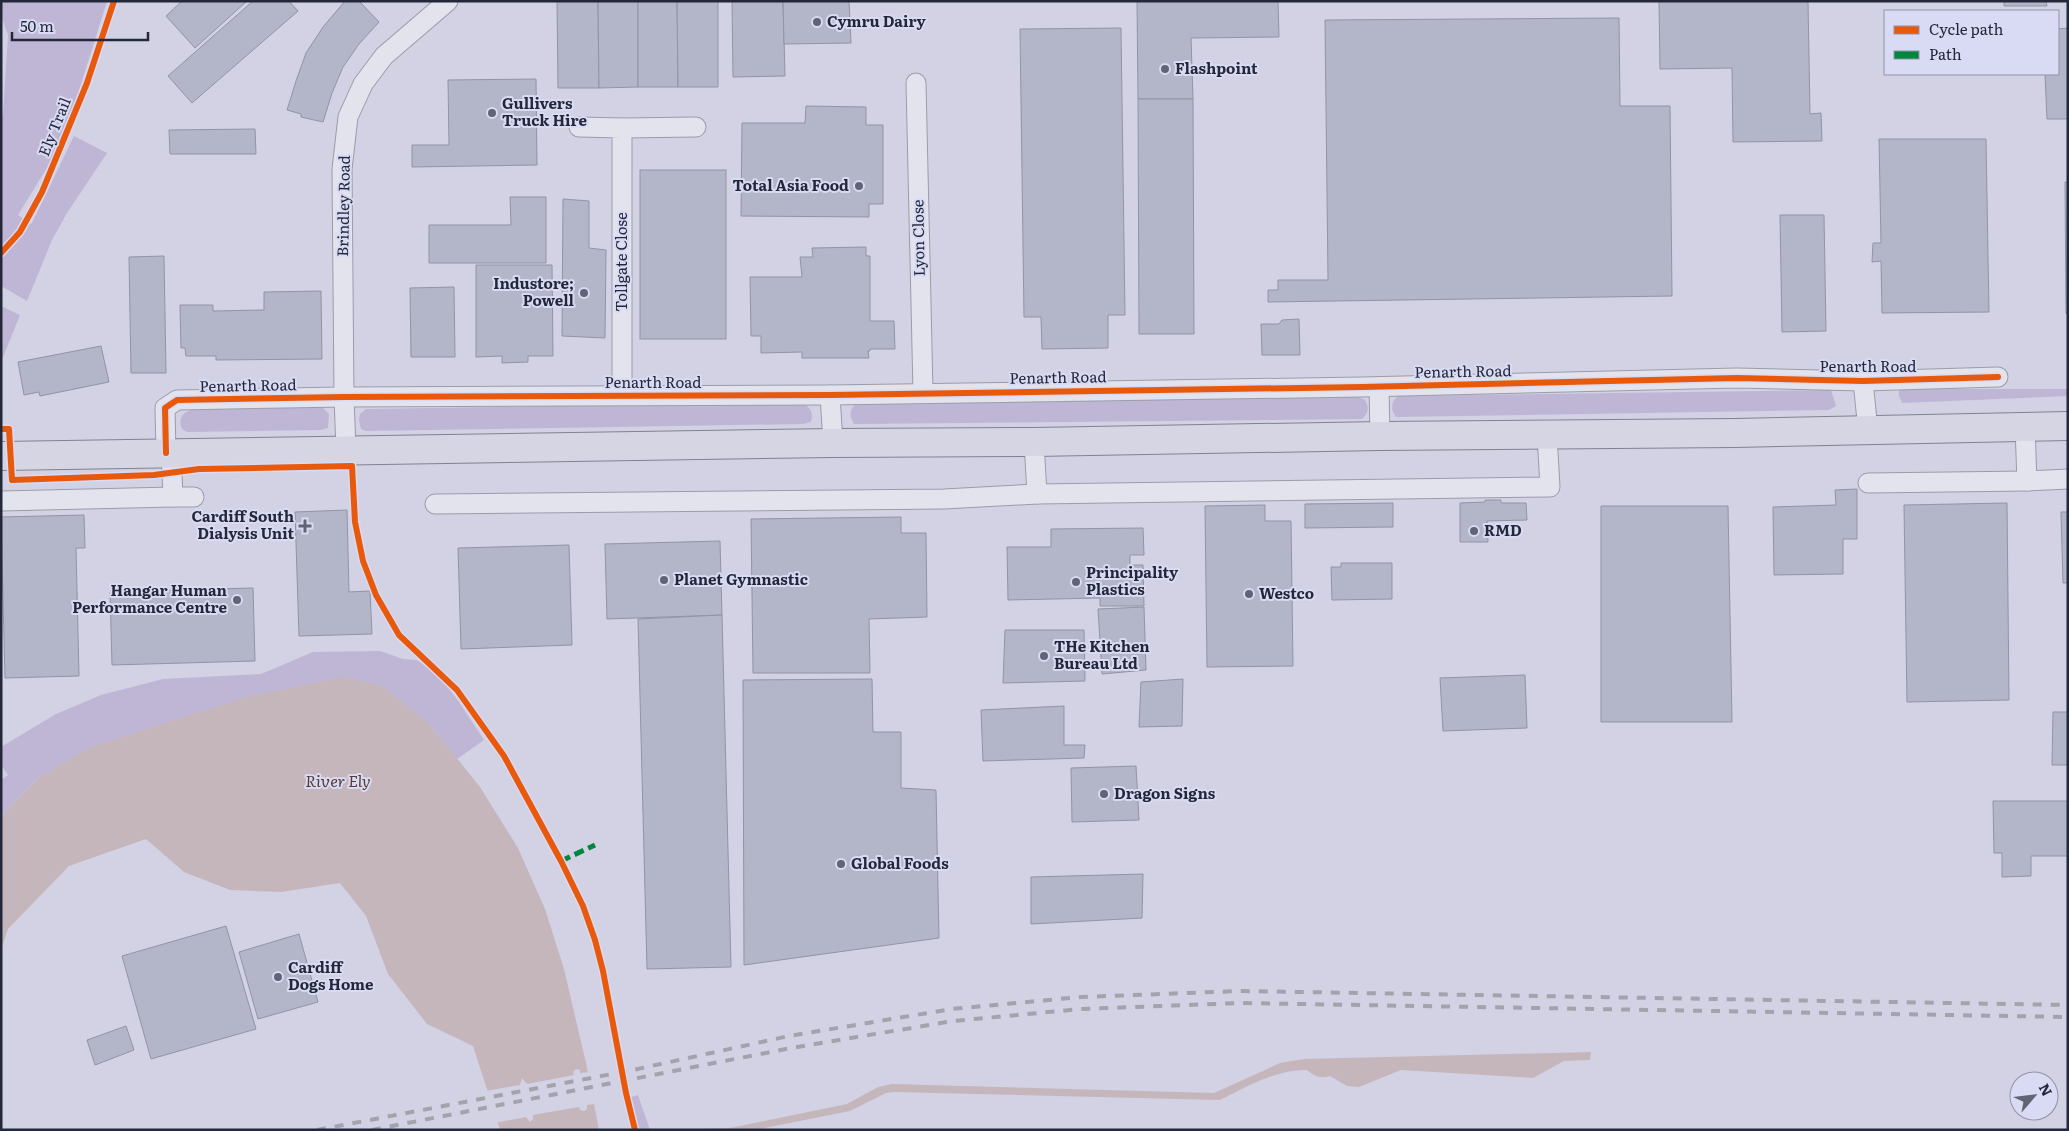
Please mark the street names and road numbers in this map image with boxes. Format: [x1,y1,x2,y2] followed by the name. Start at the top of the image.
[31,94,76,159] street label: Ely Trail
[330,155,355,257] street label: Brindley Road
[905,199,930,277] street label: Lyon Close
[609,212,632,312] street label: Tollgate Close
[1819,354,1917,377] street label: Penarth Road
[1414,358,1512,383] street label: Penarth Road
[1009,364,1107,389] street label: Penarth Road
[604,370,702,393] street label: Penarth Road
[199,372,297,397] street label: Penarth Road

